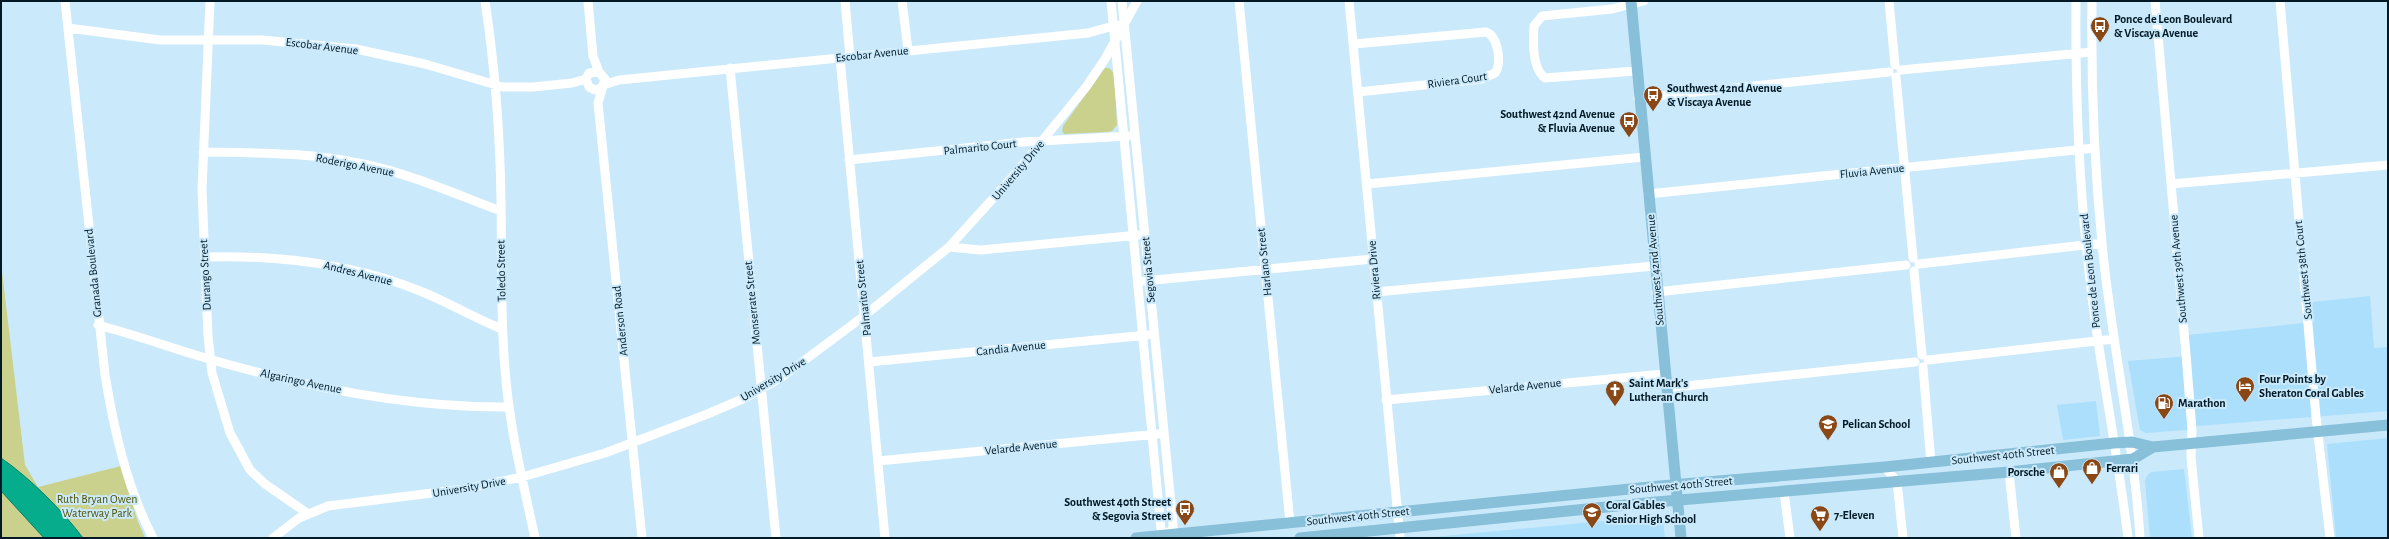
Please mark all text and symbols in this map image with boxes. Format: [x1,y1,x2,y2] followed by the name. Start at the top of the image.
[2114,13,2233,40] place label: Ponce de Leon Boulevard & Viscaya Avenue
[2089,15,2111,43] bus stop icon: Ponce de Leon Boulevard & Viscaya Avenue
[285,36,359,56] street label: Escobar Avenue
[835,44,909,64] street label: Escobar Avenue
[1426,70,1488,90] street label: Riviera Court
[1667,82,1782,109] place label: Southwest 42nd Avenue & Viscaya Avenue
[1642,84,1664,112] bus stop icon: Southwest 42nd Avenue & Viscaya Avenue
[1500,108,1615,134] place label: Southwest 42nd Avenue & Fluvia Avenue
[1618,110,1640,138] bus stop icon: Southwest 42nd Avenue & Fluvia Avenue
[943,137,1017,157] street label: Palmarito Court
[990,138,1047,203] street label: University Drive
[315,152,395,178] street label: Roderigo Avenue
[1839,162,1905,180] street label: Fluvia Avenue
[2078,213,2102,329] street label: Ponce de Leon Boulevard
[1644,214,1666,326] street label: Southwest 42nd Avenue
[2167,214,2189,324] street label: Southwest 39th Avenue
[2292,220,2314,320] street label: Southwest 38th Court
[1254,227,1274,296] street label: Harlano Street
[82,228,104,318] street label: Granada Boulevard
[1139,236,1157,303] street label: Segovia Street
[197,239,213,311] street label: Durango Street
[494,240,508,302] street label: Toledo Street
[1365,240,1383,300] street label: Riviera Drive
[323,259,393,287] street label: Andres Avenue
[853,259,873,336] street label: Palmarito Street
[742,261,762,345] street label: Monserrate Street
[610,285,630,357] street label: Anderson Road
[976,338,1046,358] street label: Candia Avenue
[738,355,808,404] street label: University Drive
[259,367,343,395] street label: Algaringo Avenue
[2259,373,2364,399] place label: Four Points by Sheraton Coral Gables
[2234,375,2256,403] hotel icon: Four Points by Sheraton Coral Gables
[1488,376,1562,396] street label: Velarde Avenue
[1629,377,1708,403] place label: Saint Mark's Lutheran Church
[1604,379,1626,407] church icon: Saint Mark's Lutheran Church
[2153,392,2175,420] fuel station icon: Marathon
[2178,397,2226,409] place label: Marathon
[1817,413,1839,441] school or university icon: Pelican School
[1842,418,1910,430] place label: Pelican School
[984,437,1058,457] street label: Velarde Avenue
[1951,444,2055,466] street label: Southwest 40th Street
[2081,457,2103,485] shop icon: Ferrari
[2048,461,2070,489] shop icon: Porsche
[2106,462,2138,474] place label: Ferrari
[2007,466,2045,478] place label: Porsche
[432,475,507,500] street label: University Drive
[1629,475,1733,495] street label: Southwest 40th Street
[57,493,137,520] park label: Ruth Bryan Owen Waterway Park
[1064,496,1171,522] place label: Southwest 40th Street & Segovia Street
[1174,498,1196,526] bus stop icon: Southwest 40th Street & Segovia Street
[1606,499,1696,525] place label: Coral Gables Senior High School
[1581,501,1603,529] school or university icon: Coral Gables Senior High School
[1809,504,1831,532] supermarket icon: 7-Eleven
[1306,505,1410,527] street label: Southwest 40th Street
[1834,509,1875,521] place label: 7-Eleven

